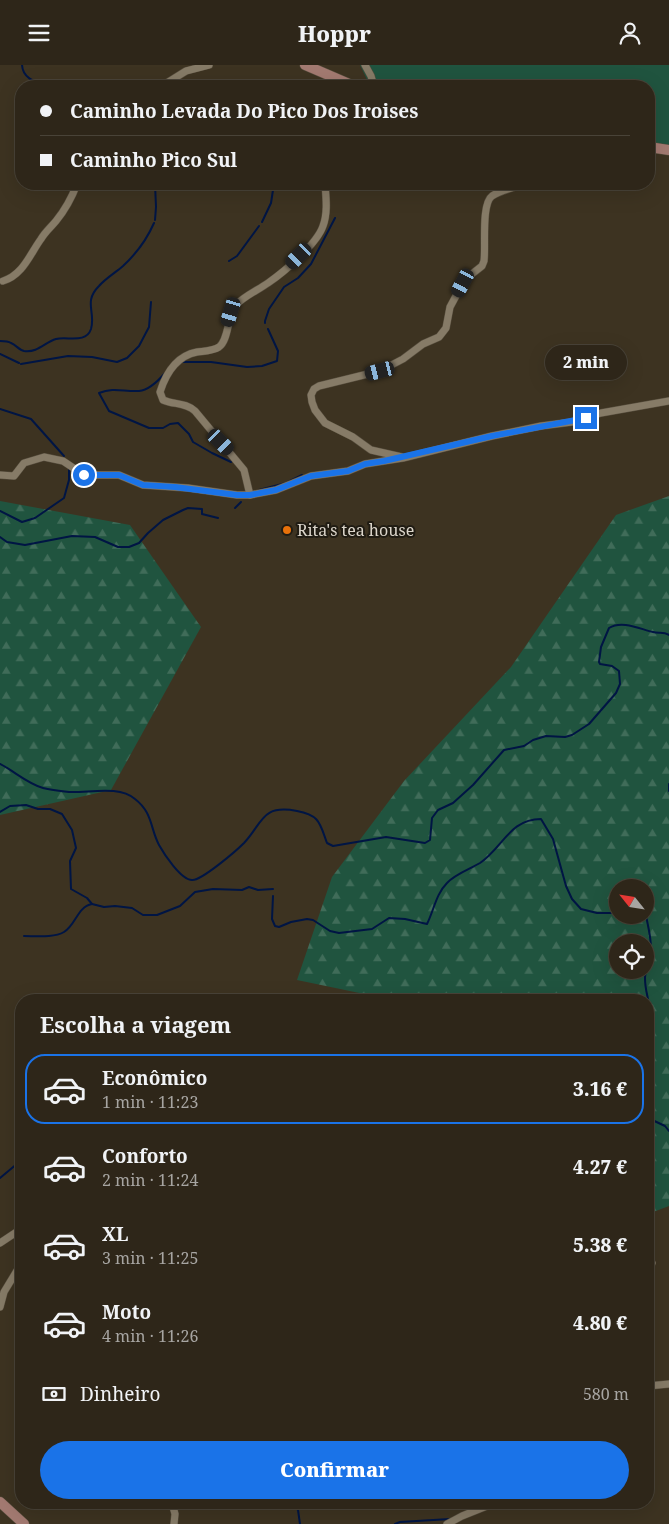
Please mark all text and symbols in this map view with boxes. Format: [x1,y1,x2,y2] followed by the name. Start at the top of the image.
[298,18,371,48] text: Hoppr
[25,19,53,47] icon: menu
[616,19,644,47] icon: person
[70,98,418,124] text: Caminho Levada Do Pico Dos Iroises
[70,147,237,173] text: Caminho Pico Sul
[283,240,314,272] car
[449,266,476,300] car
[219,295,242,329] car
[545,345,627,381] callout: 2 min
[563,351,609,373] text: 2 min
[363,360,396,382] car
[575,407,597,429] route end
[205,426,236,458] car
[73,464,95,486] route start
[297,519,414,541] place label: Rita's tea house
[281,524,293,536] marker: Rita's tea house
[609,879,654,924] north arrow
[609,879,654,979] map controls
[609,934,654,979] button: locate
[40,1009,231,1039] text: Escolha a viagem
[102,1065,208,1091] text: Econômico
[42,1067,87,1112] icon: car
[573,1076,627,1102] text: 3.16 €
[102,1091,198,1113] text: 1 min · 11:23
[102,1143,188,1169] text: Conforto
[42,1145,87,1190] icon: car
[573,1154,627,1180] text: 4.27 €
[102,1169,198,1191] text: 2 min · 11:24
[102,1221,128,1247] text: XL
[42,1223,87,1268] icon: car
[573,1232,627,1258] text: 5.38 €
[102,1247,198,1269] text: 3 min · 11:25
[102,1299,151,1325] text: Moto
[42,1301,87,1346] icon: car
[573,1310,627,1336] text: 4.80 €
[102,1325,198,1347] text: 4 min · 11:26
[40,1380,68,1408] icon: cash
[80,1381,160,1407] text: Dinheiro
[583,1383,629,1405] text: 580 m
[40,1441,629,1499] button: Confirmar

